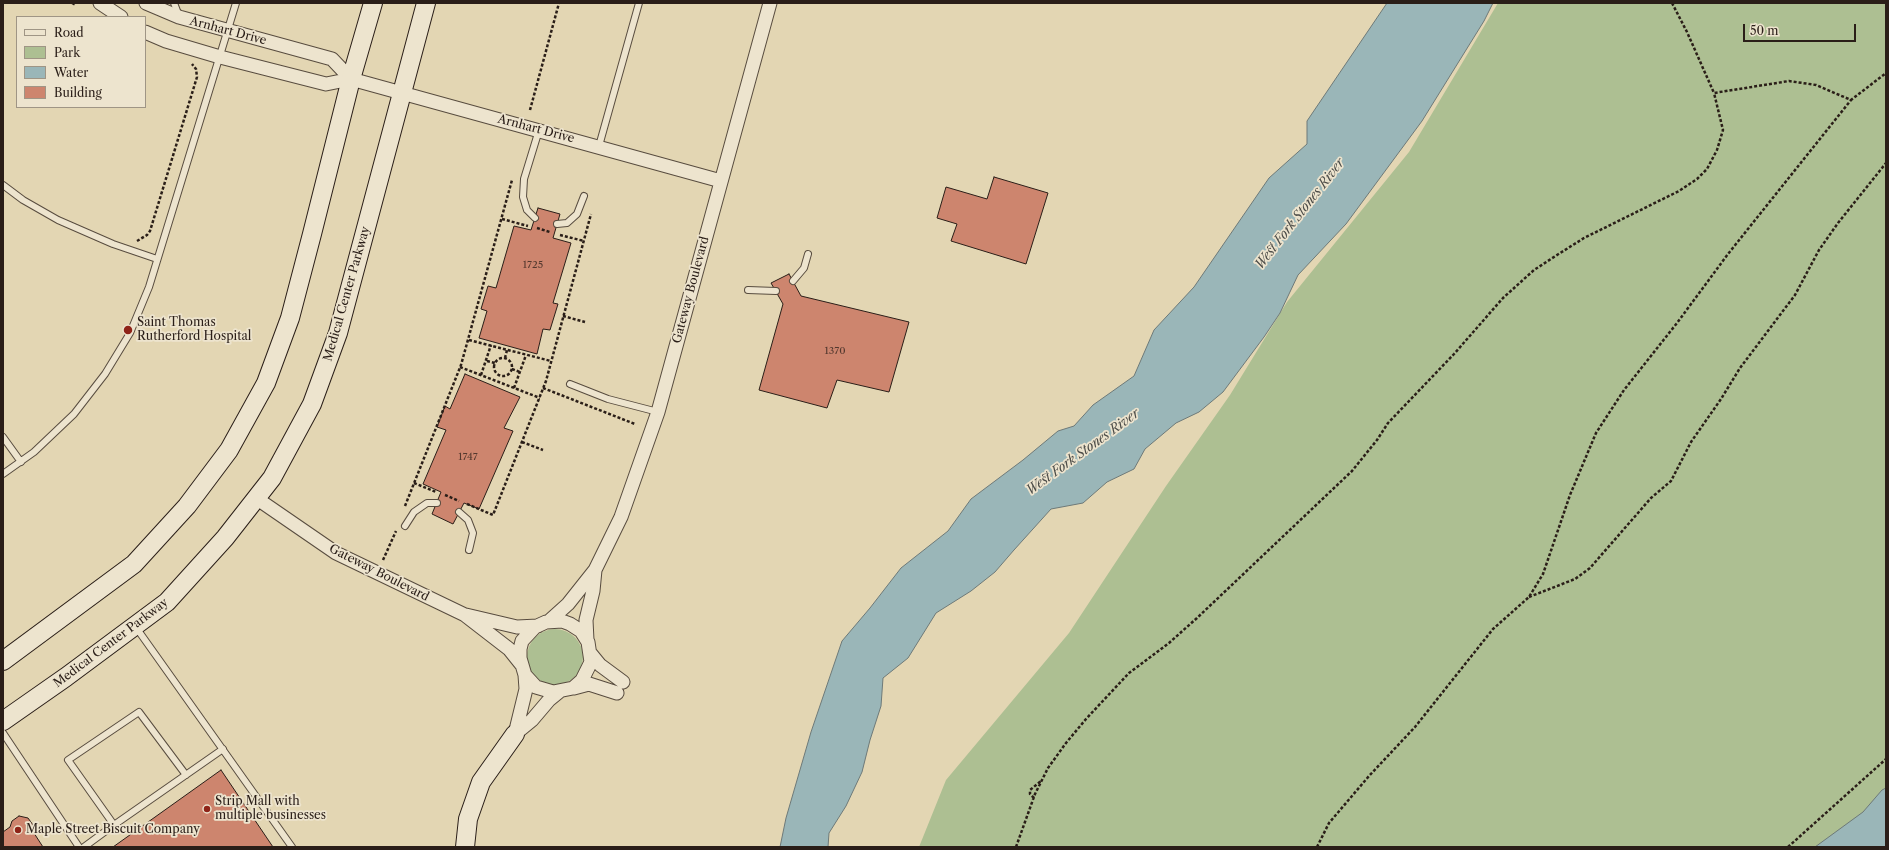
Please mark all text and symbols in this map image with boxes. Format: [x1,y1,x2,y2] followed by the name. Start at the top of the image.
[188,14,268,48] street label: Arnhart Drive
[16,16,146,108] legend
[1745,16,1858,42] scale bar
[1750,23,1779,38] text: 50 m
[54,25,84,40] text: Road
[54,45,80,60] text: Park
[54,65,88,80] text: Water
[54,85,102,100] text: Building
[496,112,576,146] street label: Arnhart Drive
[1252,155,1348,273] water label: West Fork Stones River
[321,225,373,363] street label: Medical Center Parkway
[670,235,712,345] street label: Gateway Boulevard
[523,259,543,271] house number: 1725
[137,316,251,344] place label: Saint Thomas Rutherford Hospital
[122,324,134,336] marker: Saint Thomas Rutherford Hospital
[825,345,845,357] house number: 1370
[1023,406,1143,498] water label: West Fork Stones River
[458,451,478,463] house number: 1747
[327,542,431,604] street label: Gateway Boulevard
[51,595,171,691] street label: Medical Center Parkway
[215,795,326,823] place label: Strip Mall with multiple businesses
[202,804,212,814] marker: Strip Mall with multiple businesses
[26,823,200,837] place label: Maple Street Biscuit Company
[13,825,23,835] marker: Maple Street Biscuit Company

